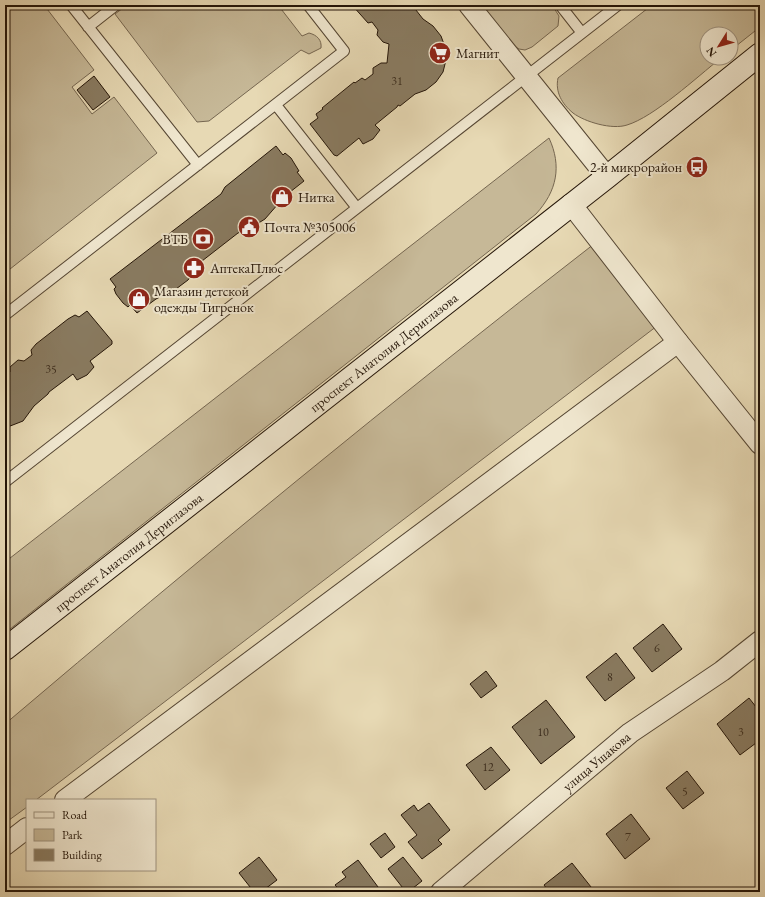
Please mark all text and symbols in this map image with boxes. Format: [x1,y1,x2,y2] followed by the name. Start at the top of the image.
[699,26,739,66] north arrow
[427,40,453,66] supermarket icon: Магнит
[456,44,500,62] place label: Магнит
[703,44,719,60] text: N
[391,73,403,89] house number: 31
[684,154,710,180] bus stop icon: 2-й микрорайон
[590,158,682,176] place label: 2-й микрорайон
[269,184,295,210] shop icon: Нитка
[298,188,335,206] place label: Нитка
[236,214,262,240] public building icon: Почта №305006
[264,218,356,236] place label: Почта №305006
[190,226,216,252] bank icon: ВТБ
[162,230,188,248] place label: ВТБ
[181,255,207,281] pharmacy icon: АптекаПлюс
[209,259,284,277] place label: АптекаПлюс
[154,282,254,316] place label: Магазин детской одежды Тигренок
[126,286,152,312] shop icon: Магазин детской одежды Тигренок
[306,288,462,416] street label: проспект Анатолия Дериглазова
[45,361,57,377] house number: 35
[51,488,207,616] street label: проспект Анатолия Дериглазова
[654,640,660,656] house number: 6
[607,669,613,685] house number: 8
[537,724,549,740] house number: 10
[738,724,744,740] house number: 3
[559,727,634,795] street label: улица Ушакова
[482,759,494,775] house number: 12
[682,783,688,799] house number: 5
[26,799,156,871] legend
[62,807,88,823] text: Road
[62,827,83,843] text: Park
[625,829,631,845] house number: 7
[62,847,103,863] text: Building

